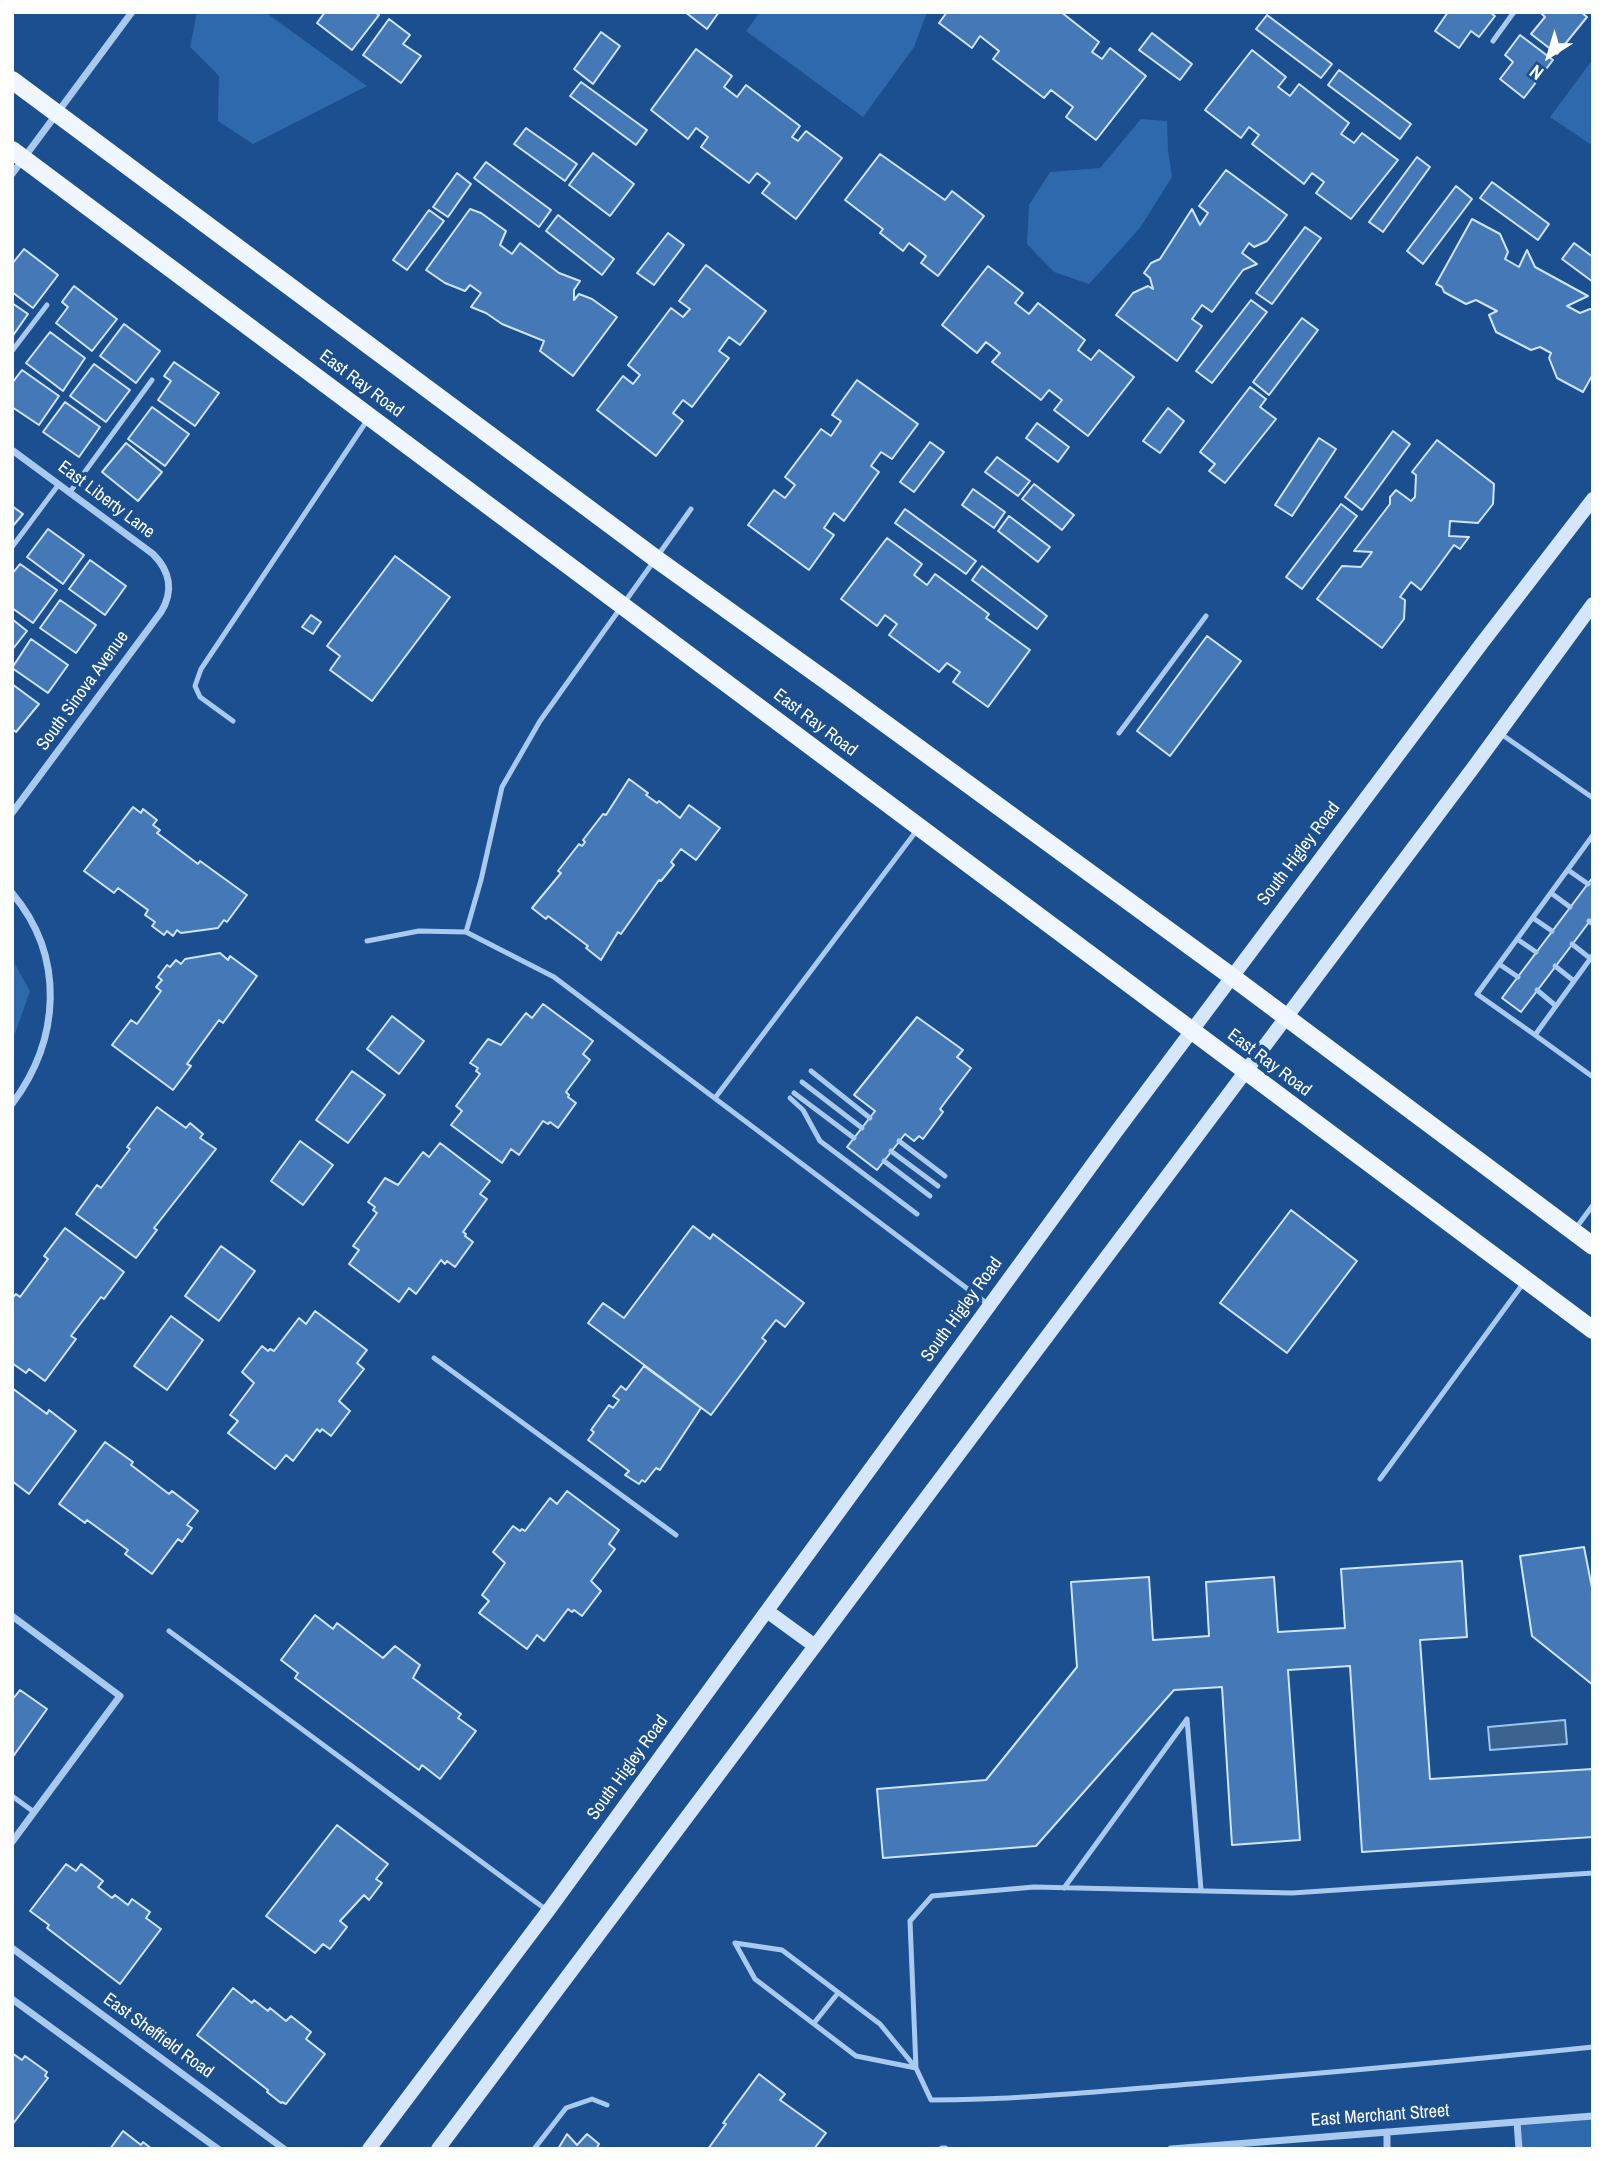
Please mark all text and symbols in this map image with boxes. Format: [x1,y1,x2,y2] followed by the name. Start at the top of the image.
[1514,21,1584,91] north arrow
[1524,59,1549,87] text: N
[315,346,407,422] street label: East Ray Road
[53,457,159,543] street label: East Liberty Lane
[32,627,134,755] street label: South Sinova Avenue
[769,685,861,761] street label: East Ray Road
[1253,798,1345,910] street label: South Higley Road
[1223,1025,1315,1101] street label: East Ray Road
[917,1254,1007,1366] street label: South Higley Road
[583,1712,673,1824] street label: South Higley Road
[99,1989,217,2083] street label: East Sheffield Road
[1310,2100,1450,2132] street label: East Merchant Street

